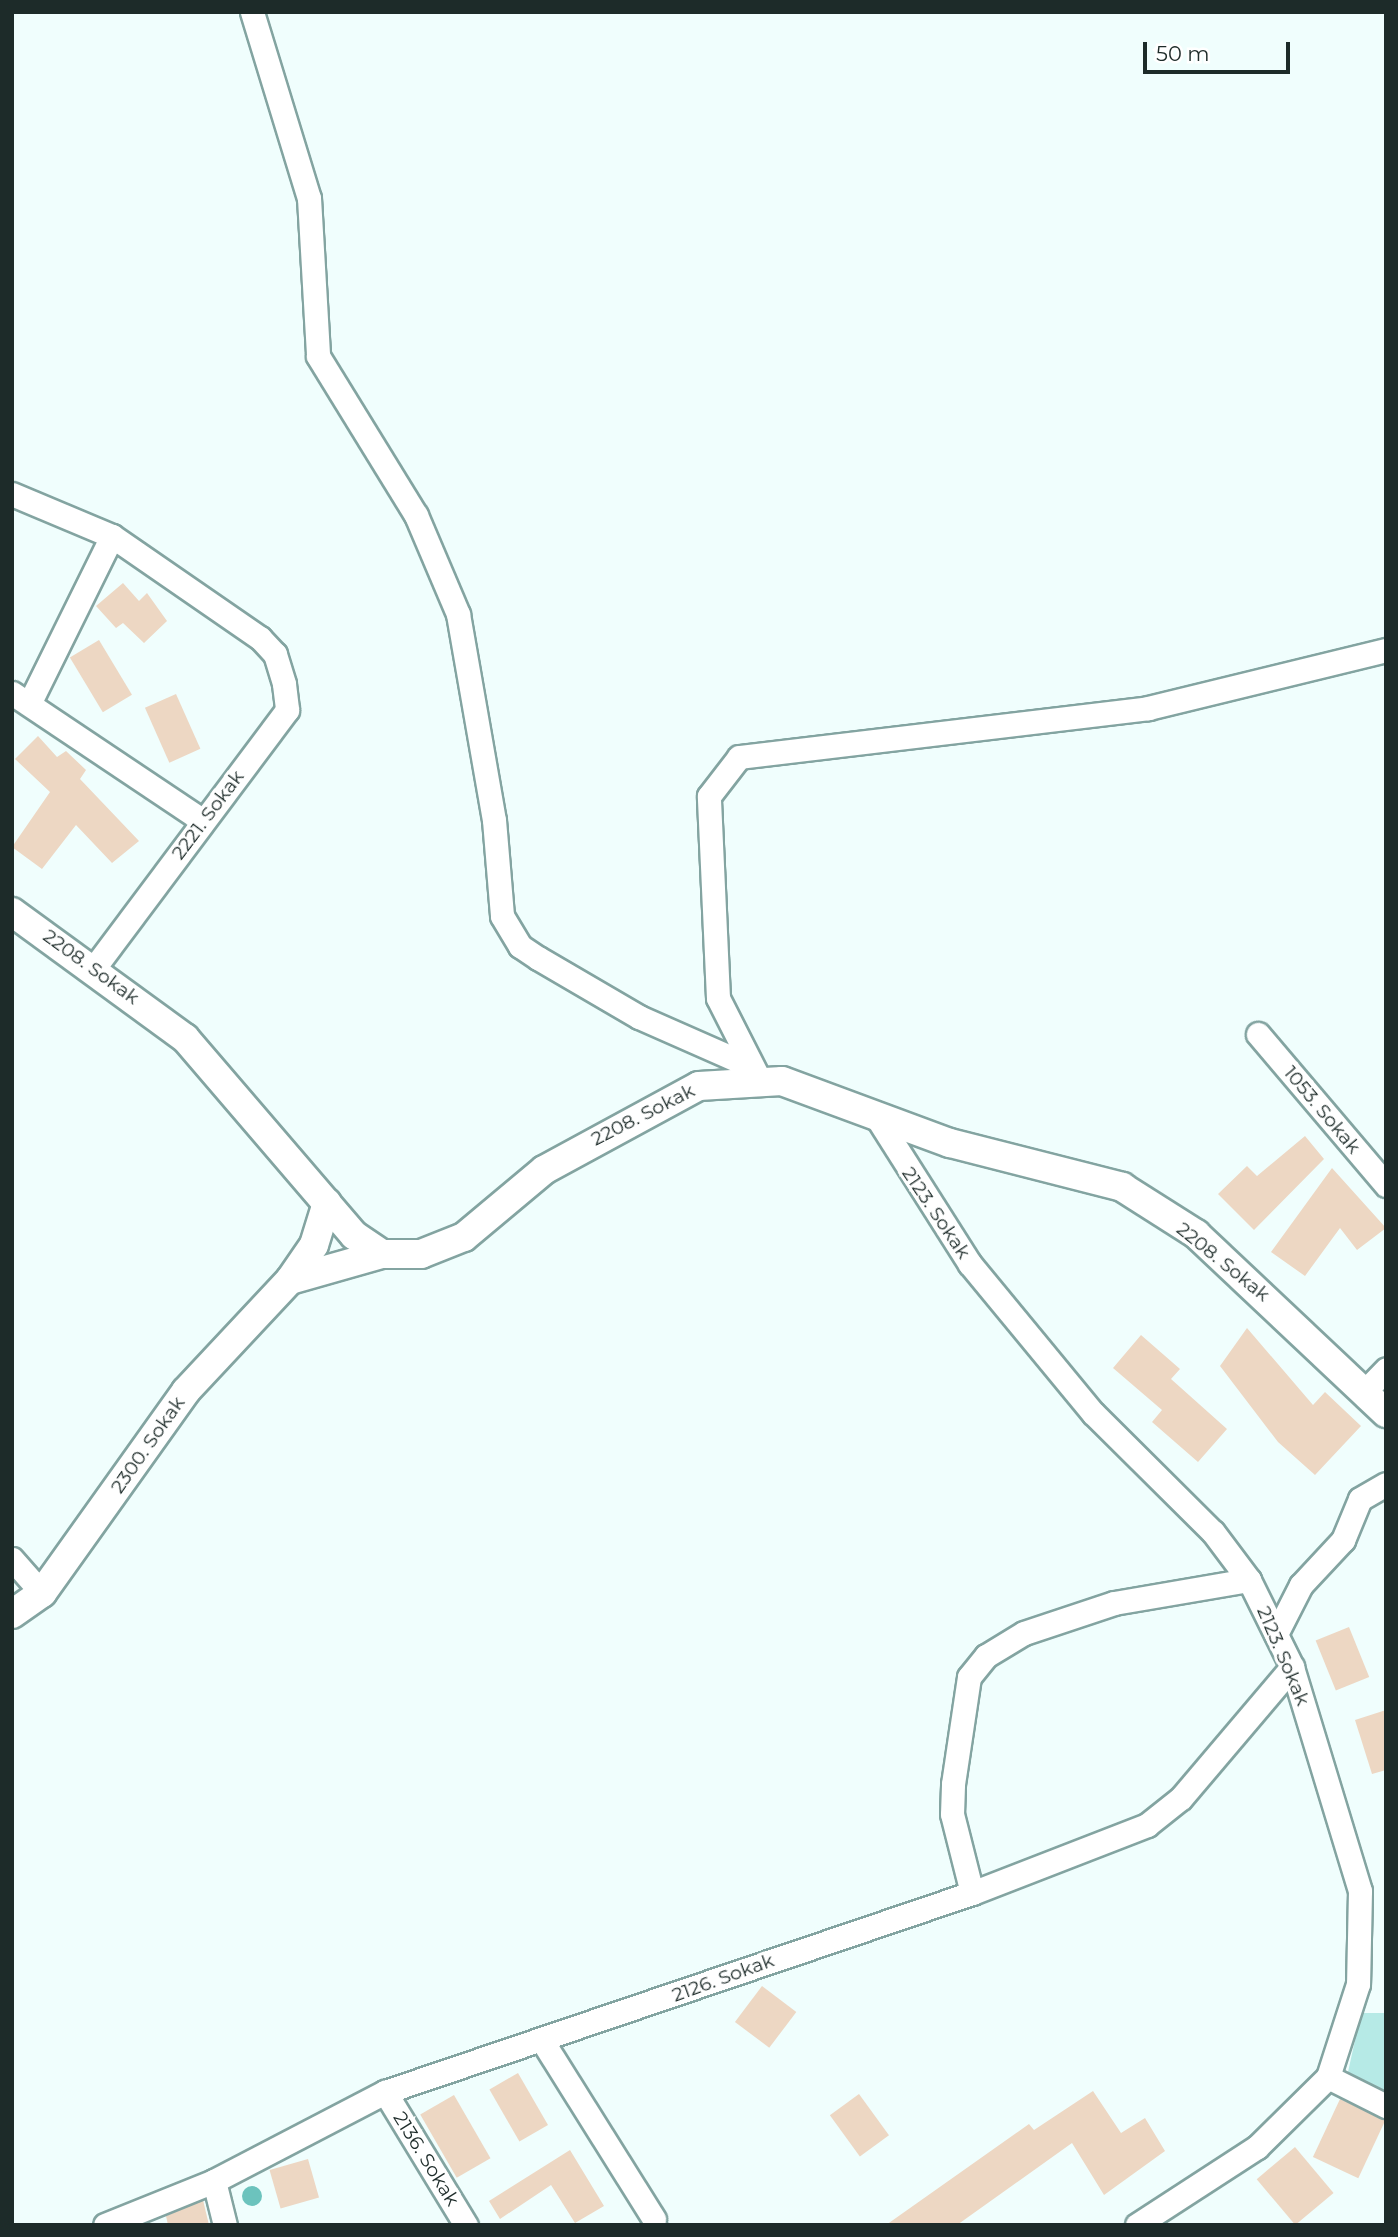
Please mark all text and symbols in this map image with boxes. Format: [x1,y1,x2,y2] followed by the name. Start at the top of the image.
[1146,28,1293,72] scale bar
[1156,41,1210,66] text: 50 m
[167,766,249,864] street label: 2221. Sokak
[39,925,143,1009] street label: 2208. Sokak
[1279,1062,1365,1158] street label: 1053. Sokak
[588,1079,698,1151] street label: 2208. Sokak
[897,1163,975,1263] street label: 2123. Sokak
[1172,1218,1274,1306] street label: 2208. Sokak
[106,1392,190,1498] street label: 2300. Sokak
[1252,1603,1314,1709] street label: 2123. Sokak
[669,1949,777,2007] street label: 2126. Sokak
[388,2108,464,2210] street label: 2136. Sokak

